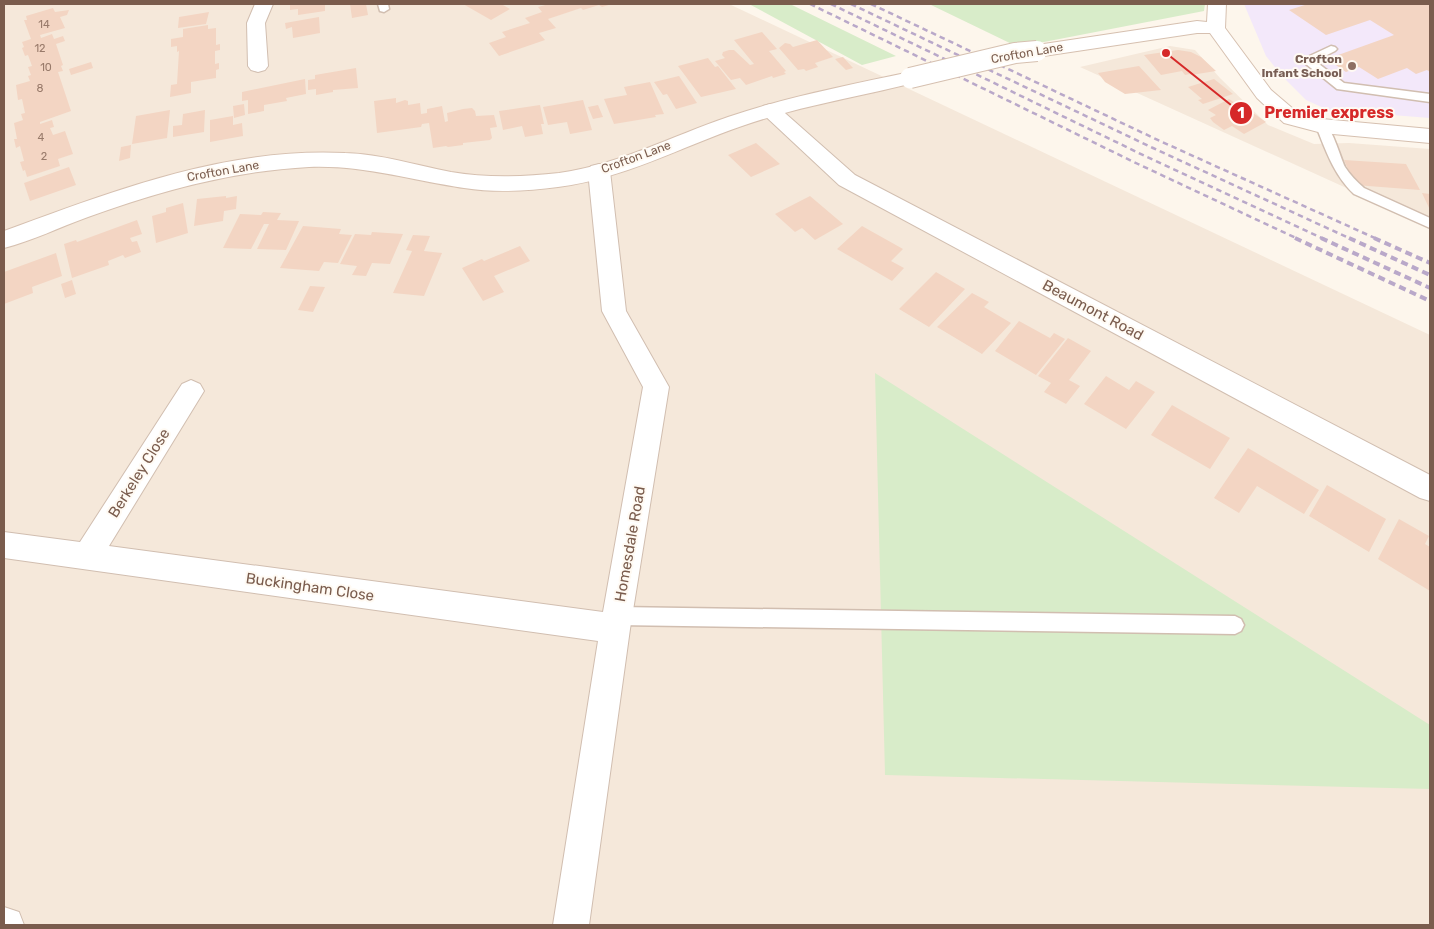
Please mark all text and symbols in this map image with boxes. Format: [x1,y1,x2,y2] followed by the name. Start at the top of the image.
[38,18,50,31] house number: 14
[990,40,1064,66] street label: Crofton Lane
[34,42,46,55] house number: 12
[1261,52,1342,80] place label: Crofton Infant School
[1346,60,1358,72] marker: Crofton Infant School
[40,61,52,74] house number: 10
[37,82,44,95] house number: 8
[1229,97,1404,128] callout: Premier express
[1264,103,1394,122] text: Premier express
[1237,104,1245,122] text: 1
[38,131,45,144] house number: 4
[599,138,673,176] street label: Crofton Lane
[41,150,47,163] house number: 2
[186,158,260,184] street label: Crofton Lane
[1039,276,1147,344] street label: Beaumont Road
[104,425,174,521] street label: Berkeley Close
[611,485,649,603] street label: Homesdale Road
[245,569,375,605] street label: Buckingham Close

